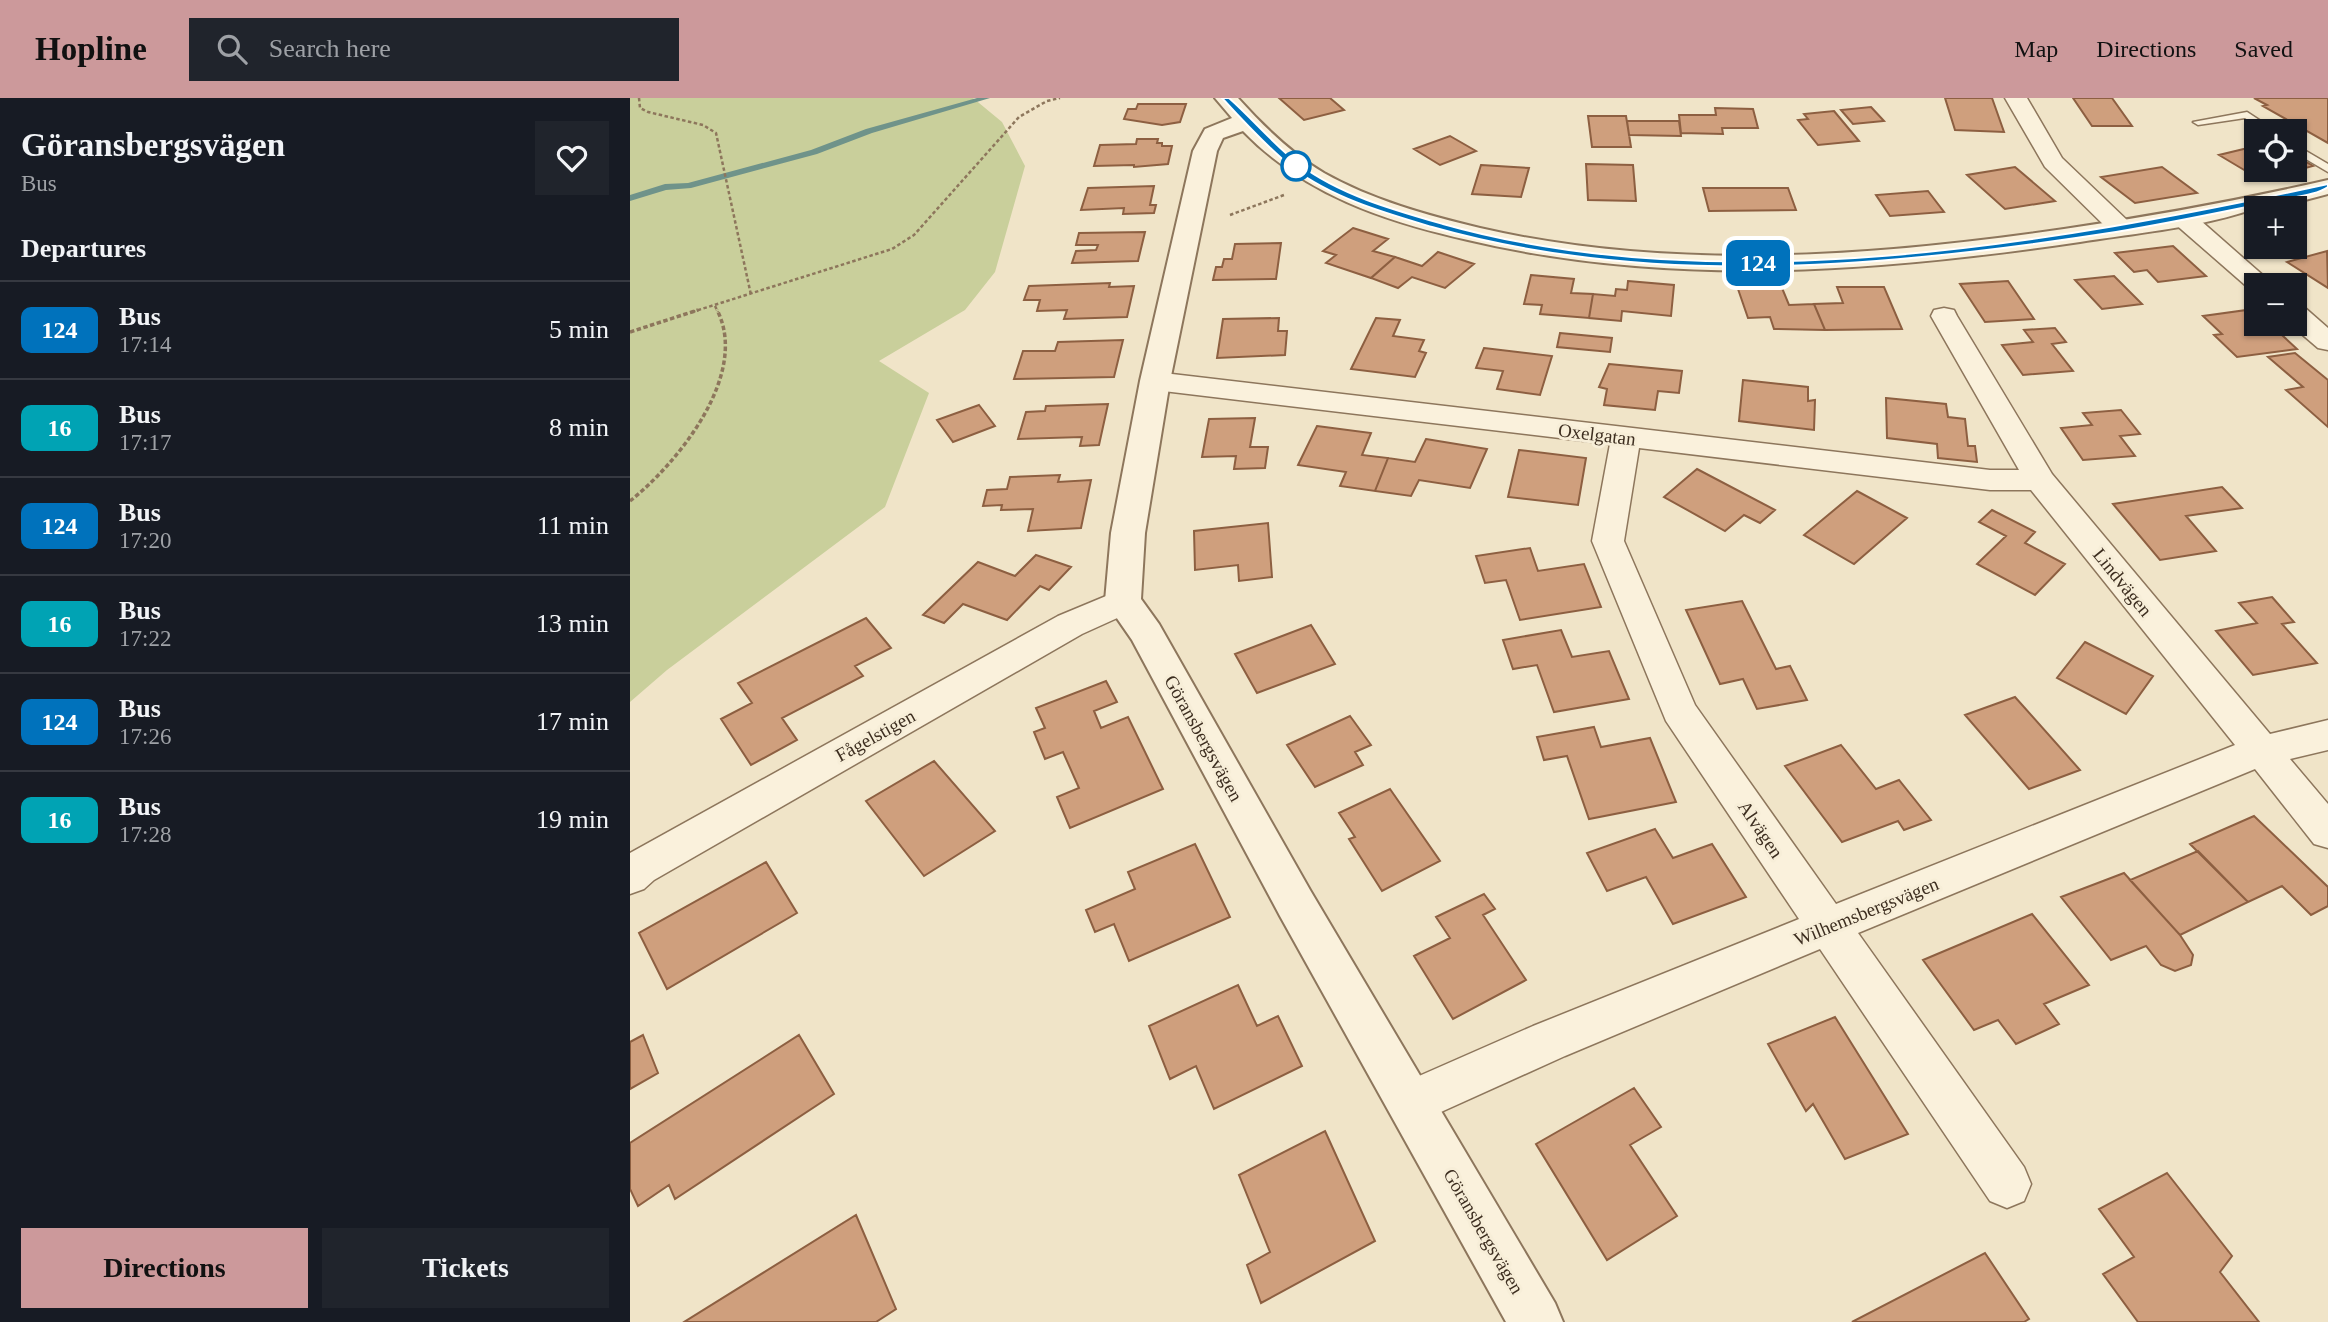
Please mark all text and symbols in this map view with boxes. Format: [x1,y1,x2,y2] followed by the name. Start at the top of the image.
[189,18,679,81] search box
[213,30,251,68] icon: search
[35,31,147,67] text: Hopline
[269,34,391,63] text: Search here
[2014,36,2058,62] text: Map
[2096,36,2196,62] text: Directions
[2234,36,2293,62] text: Saved
[2244,119,2307,336] map controls
[2244,119,2307,182] button: locate
[535,121,609,195] button: heart
[21,127,285,163] text: Göransbergsvägen
[1281,151,1311,181] unlabelled marker
[21,171,57,196] text: Bus
[2244,196,2307,259] button: +
[21,234,146,263] text: Departures
[1718,240,1798,286] line badge: 124
[1740,250,1776,276] text: 124
[2244,273,2307,336] button: −
[119,302,161,331] text: Bus
[549,315,609,344] text: 5 min
[42,317,78,343] text: 124
[119,332,171,357] text: 17:14
[119,400,161,429] text: Bus
[549,413,609,442] text: 8 min
[48,415,72,441] text: 16
[1557,419,1637,450] street label: Oxelgatan
[119,430,171,455] text: 17:17
[119,498,161,527] text: Bus
[537,511,609,540] text: 11 min
[42,513,78,539] text: 124
[119,528,171,553] text: 17:20
[2089,544,2157,621] street label: Lindvägen
[119,596,161,625] text: Bus
[536,609,609,638] text: 13 min
[48,611,72,637] text: 16
[119,626,171,651] text: 17:22
[1160,671,1247,805] street label: Göransbergsvägen
[119,694,161,723] text: Bus
[832,705,919,766] street label: Fågelstigen
[536,707,609,736] text: 17 min
[42,709,78,735] text: 124
[119,724,171,749] text: 17:26
[119,792,161,821] text: Bus
[1734,797,1788,862] street label: Alvägen
[536,805,609,834] text: 19 min
[48,807,72,833] text: 16
[119,822,171,847] text: 17:28
[1791,873,1942,950] street label: Wilhemsbergsvägen
[1439,1165,1528,1298] street label: Göransbergsvägen
[21,1228,308,1308] button: Directions
[322,1228,609,1308] button: Tickets

